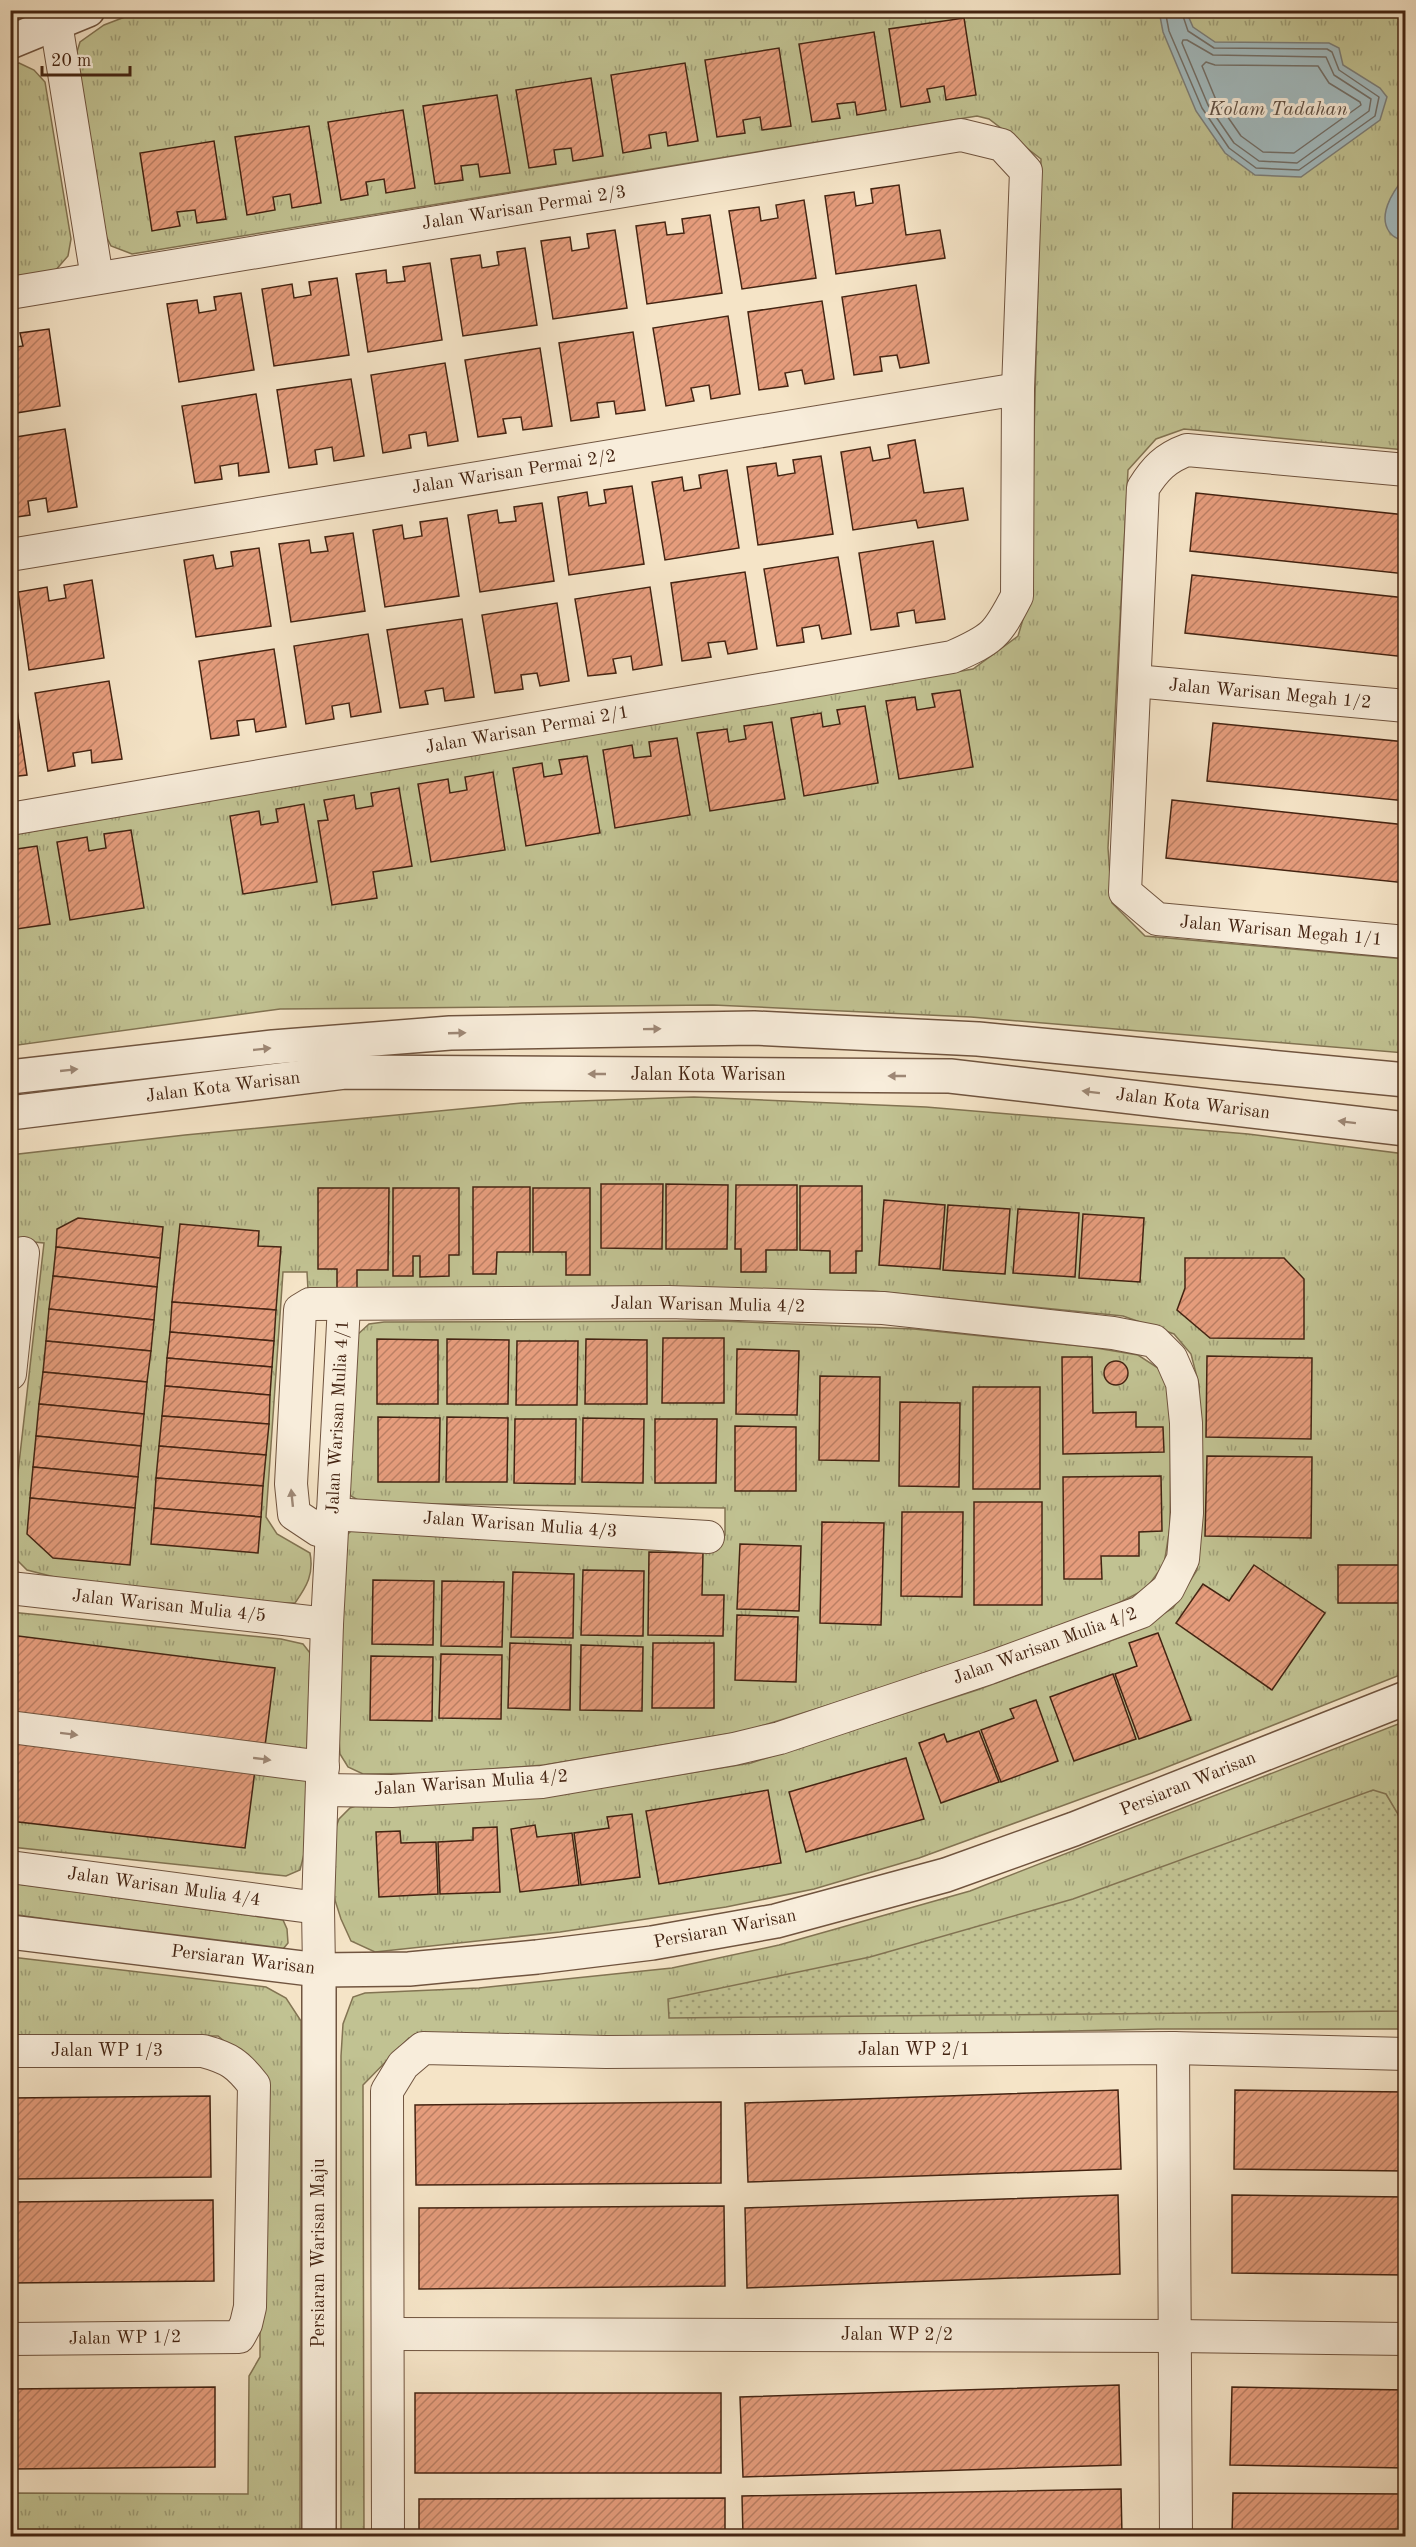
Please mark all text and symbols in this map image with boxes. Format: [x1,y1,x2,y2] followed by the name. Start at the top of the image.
[42,39,130,77] scale bar
[51,52,91,70] text: 20 m
[1207,100,1348,120] water label: Kolam Tadahan
[421,183,627,233] street label: Jalan Warisan Permai 2/3
[411,447,617,497] street label: Jalan Warisan Permai 2/2
[1168,676,1372,712] street label: Jalan Warisan Megah 1/2
[424,703,630,757] street label: Jalan Warisan Permai 2/1
[1179,913,1383,949] street label: Jalan Warisan Megah 1/1
[642,1024,661,1034] one-way arrow
[447,1028,466,1037] one-way arrow
[253,1044,272,1053] one-way arrow
[59,1065,78,1075] one-way arrow
[630,1066,786,1084] street label: Jalan Kota Warisan
[145,1069,301,1105] street label: Jalan Kota Warisan
[587,1069,606,1079] one-way arrow
[887,1071,906,1081] one-way arrow
[1115,1086,1271,1122] street label: Jalan Kota Warisan
[1081,1088,1100,1097] one-way arrow
[1338,1117,1357,1127] one-way arrow
[610,1294,806,1316] street label: Jalan Warisan Mulia 4/2
[324,1319,352,1515] street label: Jalan Warisan Mulia 4/1
[287,1489,297,1508] one-way arrow
[422,1509,618,1541] street label: Jalan Warisan Mulia 4/3
[71,1587,267,1625] street label: Jalan Warisan Mulia 4/5
[950,1604,1140,1688] street label: Jalan Warisan Mulia 4/2
[59,1730,78,1739] one-way arrow
[1117,1748,1259,1819] street label: Persiaran Warisan
[253,1755,272,1764] one-way arrow
[373,1767,569,1799] street label: Jalan Warisan Mulia 4/2
[66,1865,262,1909] street label: Jalan Warisan Mulia 4/4
[652,1906,798,1952] street label: Persiaran Warisan
[170,1942,316,1978] street label: Persiaran Warisan
[858,2041,970,2059] street label: Jalan WP 2/1
[51,2042,163,2060] street label: Jalan WP 1/3
[310,2158,328,2348] street label: Persiaran Warisan Maju
[841,2326,953,2344] street label: Jalan WP 2/2
[69,2328,181,2348] street label: Jalan WP 1/2

